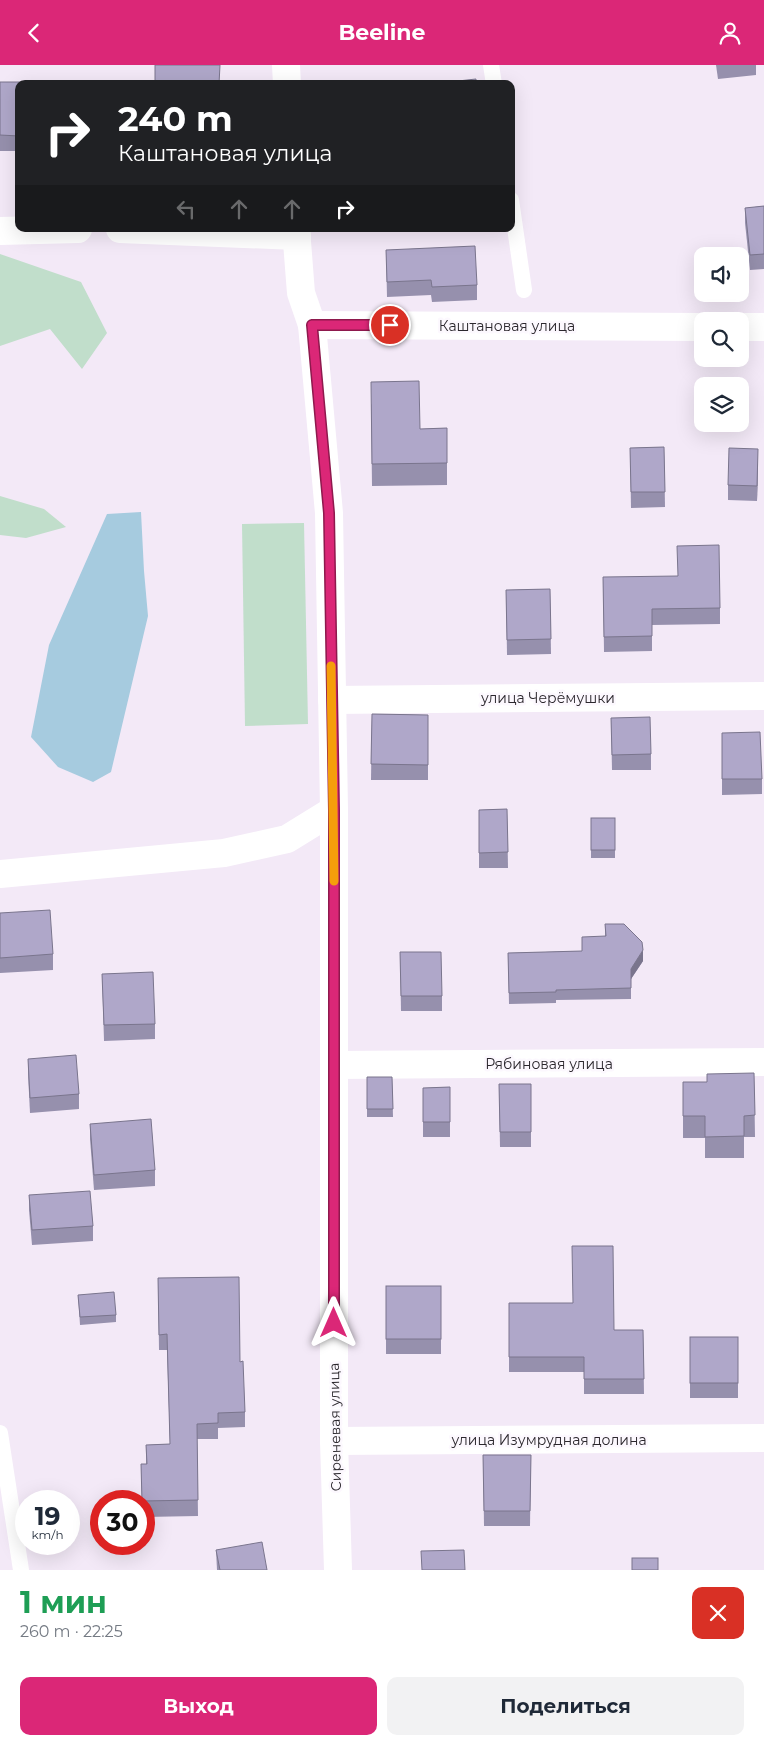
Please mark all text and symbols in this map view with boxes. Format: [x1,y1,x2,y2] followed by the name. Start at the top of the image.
[20,19,48,47] icon: back
[338,19,426,46] text: Beeline
[716,19,744,47] icon: person
[118,97,233,140] text: 240 m
[35,100,100,165] icon: right
[118,140,332,167] text: Каштановая улица
[172,195,200,223] icon: left
[225,195,253,223] icon: ahead
[278,195,306,223] icon: ahead
[331,195,359,223] icon: right
[694,247,749,432] map controls
[694,247,749,302] button: sound
[369,304,411,346] pin
[376,311,404,339] icon: arrive
[694,312,749,367] button: search
[439,317,575,335] street label: Каштановая улица
[694,377,749,432] button: layers
[480,689,615,707] street label: улица Черёмушки
[485,1055,613,1073] street label: Рябиновая улица
[307,1296,359,1348] position arrow
[325,1363,345,1491] street label: Сиреневая улица
[450,1431,647,1449] street label: улица Изумрудная долина
[90,1490,155,1555] speed limit sign: 30
[35,1501,60,1531] text: 19
[31,1527,64,1542] text: km/h
[20,1584,107,1621] text: 1 мин
[692,1587,744,1639] button: close
[20,1622,123,1641] text: 260 m · 22:25
[20,1677,377,1735] button: Выход
[387,1677,744,1735] button: Поделиться

